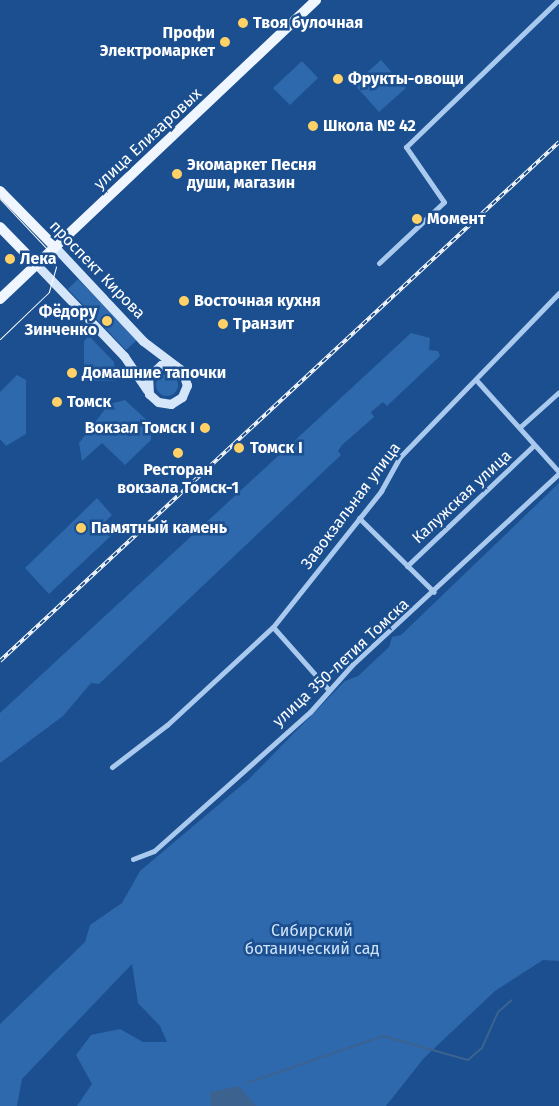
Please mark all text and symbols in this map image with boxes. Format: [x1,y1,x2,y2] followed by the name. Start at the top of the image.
[253,13,363,33] place label: Твоя булочная
[237,17,249,29] marker: Твоя булочная
[100,23,215,61] place label: Профи Электромаркет
[219,36,231,48] marker: Профи Электромаркет
[348,69,464,89] place label: Фрукты-овощи
[332,73,344,85] marker: Фрукты-овощи
[90,84,206,194] street label: улица Елизаровых
[323,116,416,136] place label: Школа № 42
[307,120,319,132] marker: Школа № 42
[187,155,316,193] place label: Экомаркет Песня души, магазин
[171,168,183,180] marker: Экомаркет Песня души, магазин
[427,209,485,229] place label: Момент
[411,213,423,225] marker: Момент
[45,217,149,323] street label: проспект Кирова
[20,249,57,269] place label: Лека
[4,253,16,265] marker: Лека
[194,291,321,311] place label: Восточная кухня
[178,295,190,307] marker: Восточная кухня
[25,302,97,340] place label: Фёдору Зинченко
[233,314,294,334] place label: Транзит
[101,315,113,327] marker: Фёдору Зинченко
[217,318,229,330] marker: Транзит
[82,363,226,383] place label: Домашние тапочки
[66,367,78,379] marker: Домашние тапочки
[67,392,111,412] place label: Томск
[51,396,63,408] marker: Томск
[85,418,195,438] place label: Вокзал Томск I
[199,422,211,434] marker: Вокзал Томск I
[250,438,303,458] place label: Томск I
[297,439,405,573] street label: Завокзальная улица
[232,441,246,455] marker: Томск I
[408,446,516,548] street label: Калужская улица
[172,447,184,459] marker: Ресторан вокзала Томск-1
[117,460,239,498] place label: Ресторан вокзала Томск-1
[91,518,227,538] place label: Памятный камень
[75,522,87,534] marker: Памятный камень
[269,595,413,731] street label: улица 350-летия Томска
[245,921,379,959] park label: Сибирский ботанический сад

